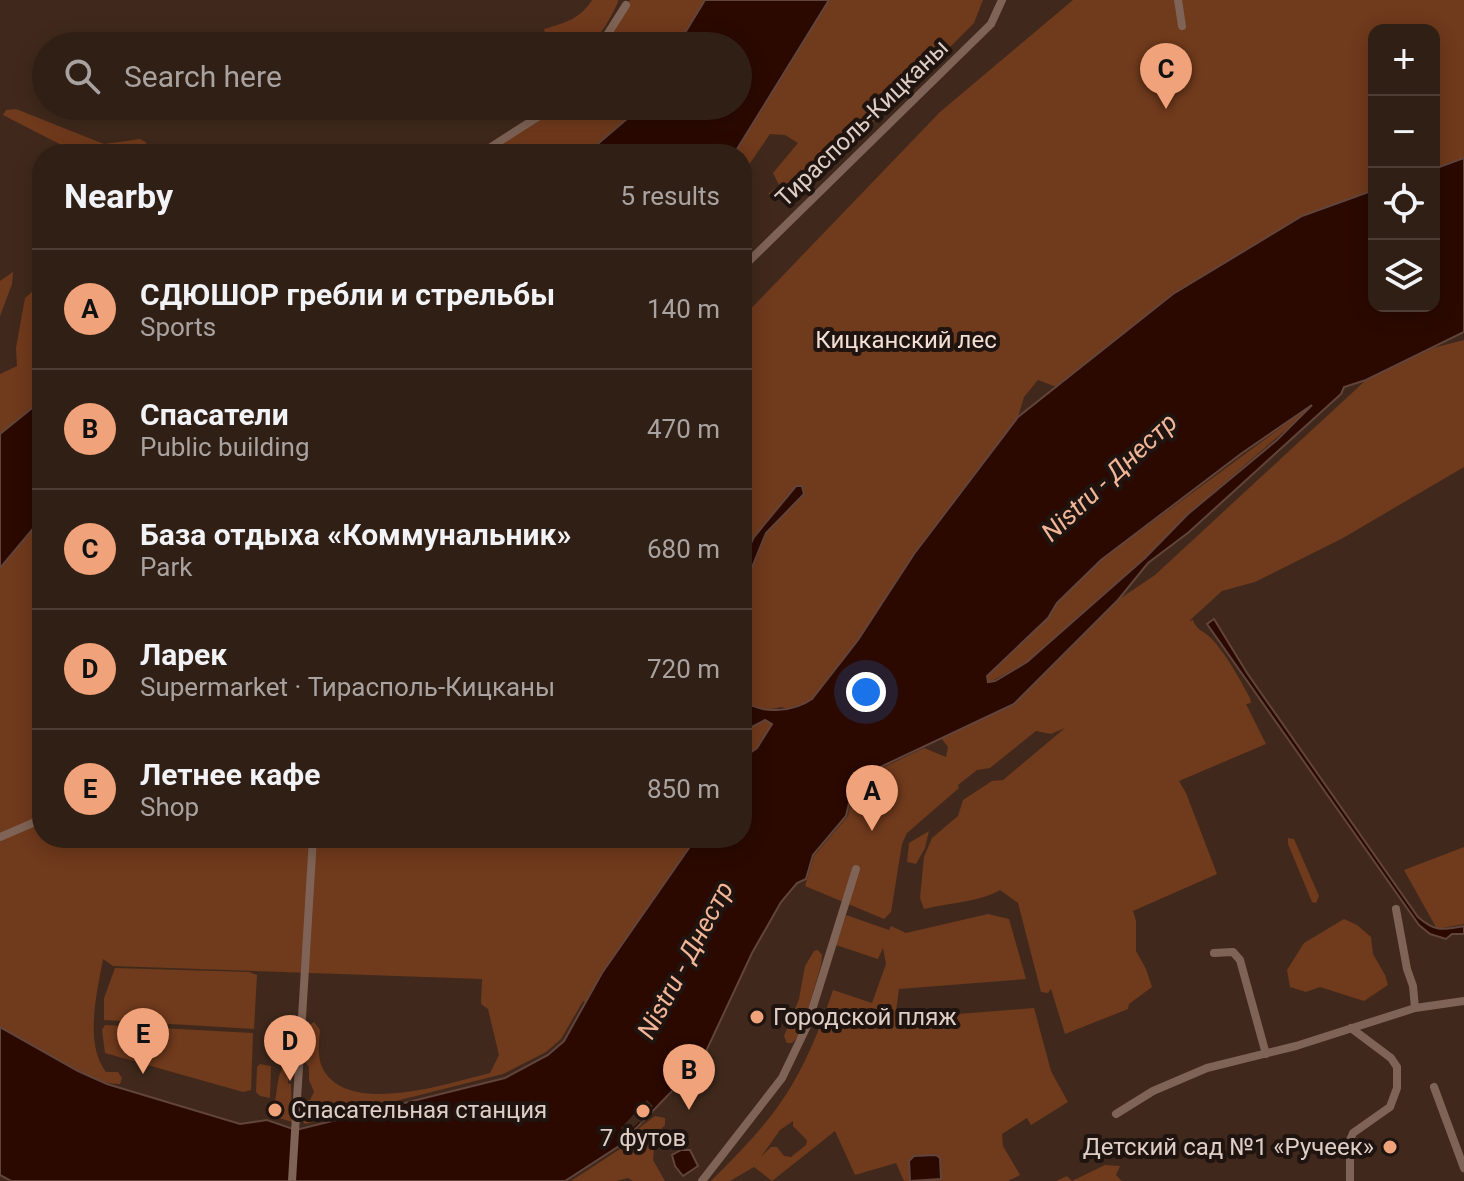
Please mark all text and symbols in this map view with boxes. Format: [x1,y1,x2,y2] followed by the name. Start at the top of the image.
[1368,24,1440,312] map controls
[1368,24,1440,96] button: +
[32,32,752,120] search box
[770,34,954,212] street label: Тирасполь-Кицканы
[1140,43,1192,109] pin: C
[60,54,104,98] icon: search
[124,59,282,94] text: Search here
[1368,96,1440,168] button: −
[1368,168,1440,240] button: locate
[64,176,173,216] text: Nearby
[621,181,720,211] text: 5 results
[1368,240,1440,312] button: layers
[140,277,555,312] text: СДЮШОР гребли и стрельбы
[81,294,99,324] text: A
[647,294,720,324] text: 140 m
[140,312,216,342] text: Sports
[815,326,997,354] park label: Кицканский лес
[140,397,289,432] text: Спасатели
[1035,407,1183,547] water label: Nistru - Днестр
[82,414,98,444] text: B
[647,414,720,444] text: 470 m
[140,432,310,462] text: Public building
[140,517,571,552] text: База отдыха «Коммунальник»
[81,534,99,564] text: C
[647,534,720,564] text: 680 m
[140,552,192,582] text: Park
[140,637,227,672] text: Ларек
[82,654,98,684] text: D
[647,654,720,684] text: 720 m
[140,672,555,702] text: Supermarket · Тирасполь-Кицканы
[846,672,886,712] your location
[140,757,320,792] text: Летнее кафе
[846,765,898,831] pin: A
[83,774,97,804] text: E
[647,774,720,804] text: 850 m
[140,792,199,822] text: Shop
[631,876,739,1044] water label: Nistru - Днестр
[773,1003,957,1031] place label: Городской пляж
[117,1008,169,1074] pin: E
[748,1008,766,1026] marker: Городской пляж
[264,1015,316,1081] pin: D
[663,1044,715,1110] pin: B
[291,1096,547,1124] place label: Спасательная станция
[266,1101,284,1119] marker: Спасательная станция
[634,1102,652,1120] marker: 7 футов
[600,1124,686,1152] place label: 7 футов
[1083,1133,1374,1161] place label: Детский сад №1 «Ручеек»
[1381,1138,1399,1156] marker: Детский сад №1 «Ручеек»

